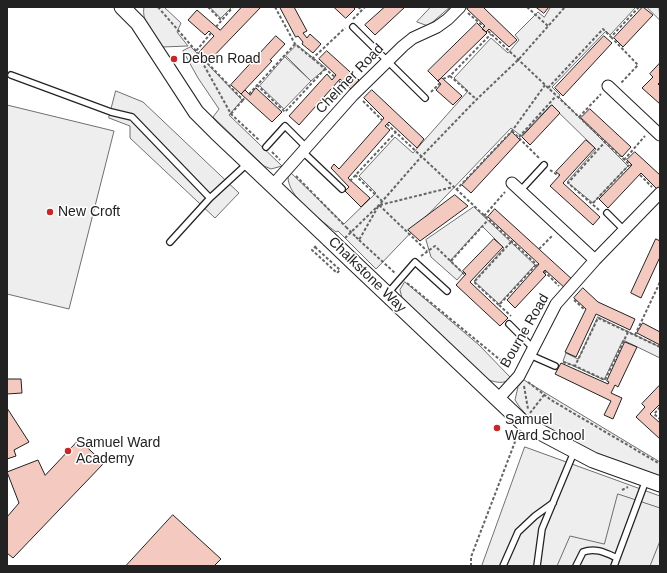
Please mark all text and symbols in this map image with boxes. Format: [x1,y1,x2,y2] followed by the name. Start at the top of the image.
[313,41,387,117] street label: Chelmer Road
[182,51,261,67] place label: Deben Road
[169,54,179,64] marker: Deben Road
[58,204,120,220] place label: New Croft
[45,207,55,217] marker: New Croft
[325,234,409,316] street label: Chalkstone Way
[497,291,553,371] street label: Bourne Road
[505,412,585,444] place label: Samuel Ward School
[492,423,502,433] marker: Samuel Ward School
[76,435,160,468] place label: Samuel Ward Academy
[63,446,73,456] marker: Samuel Ward Academy

